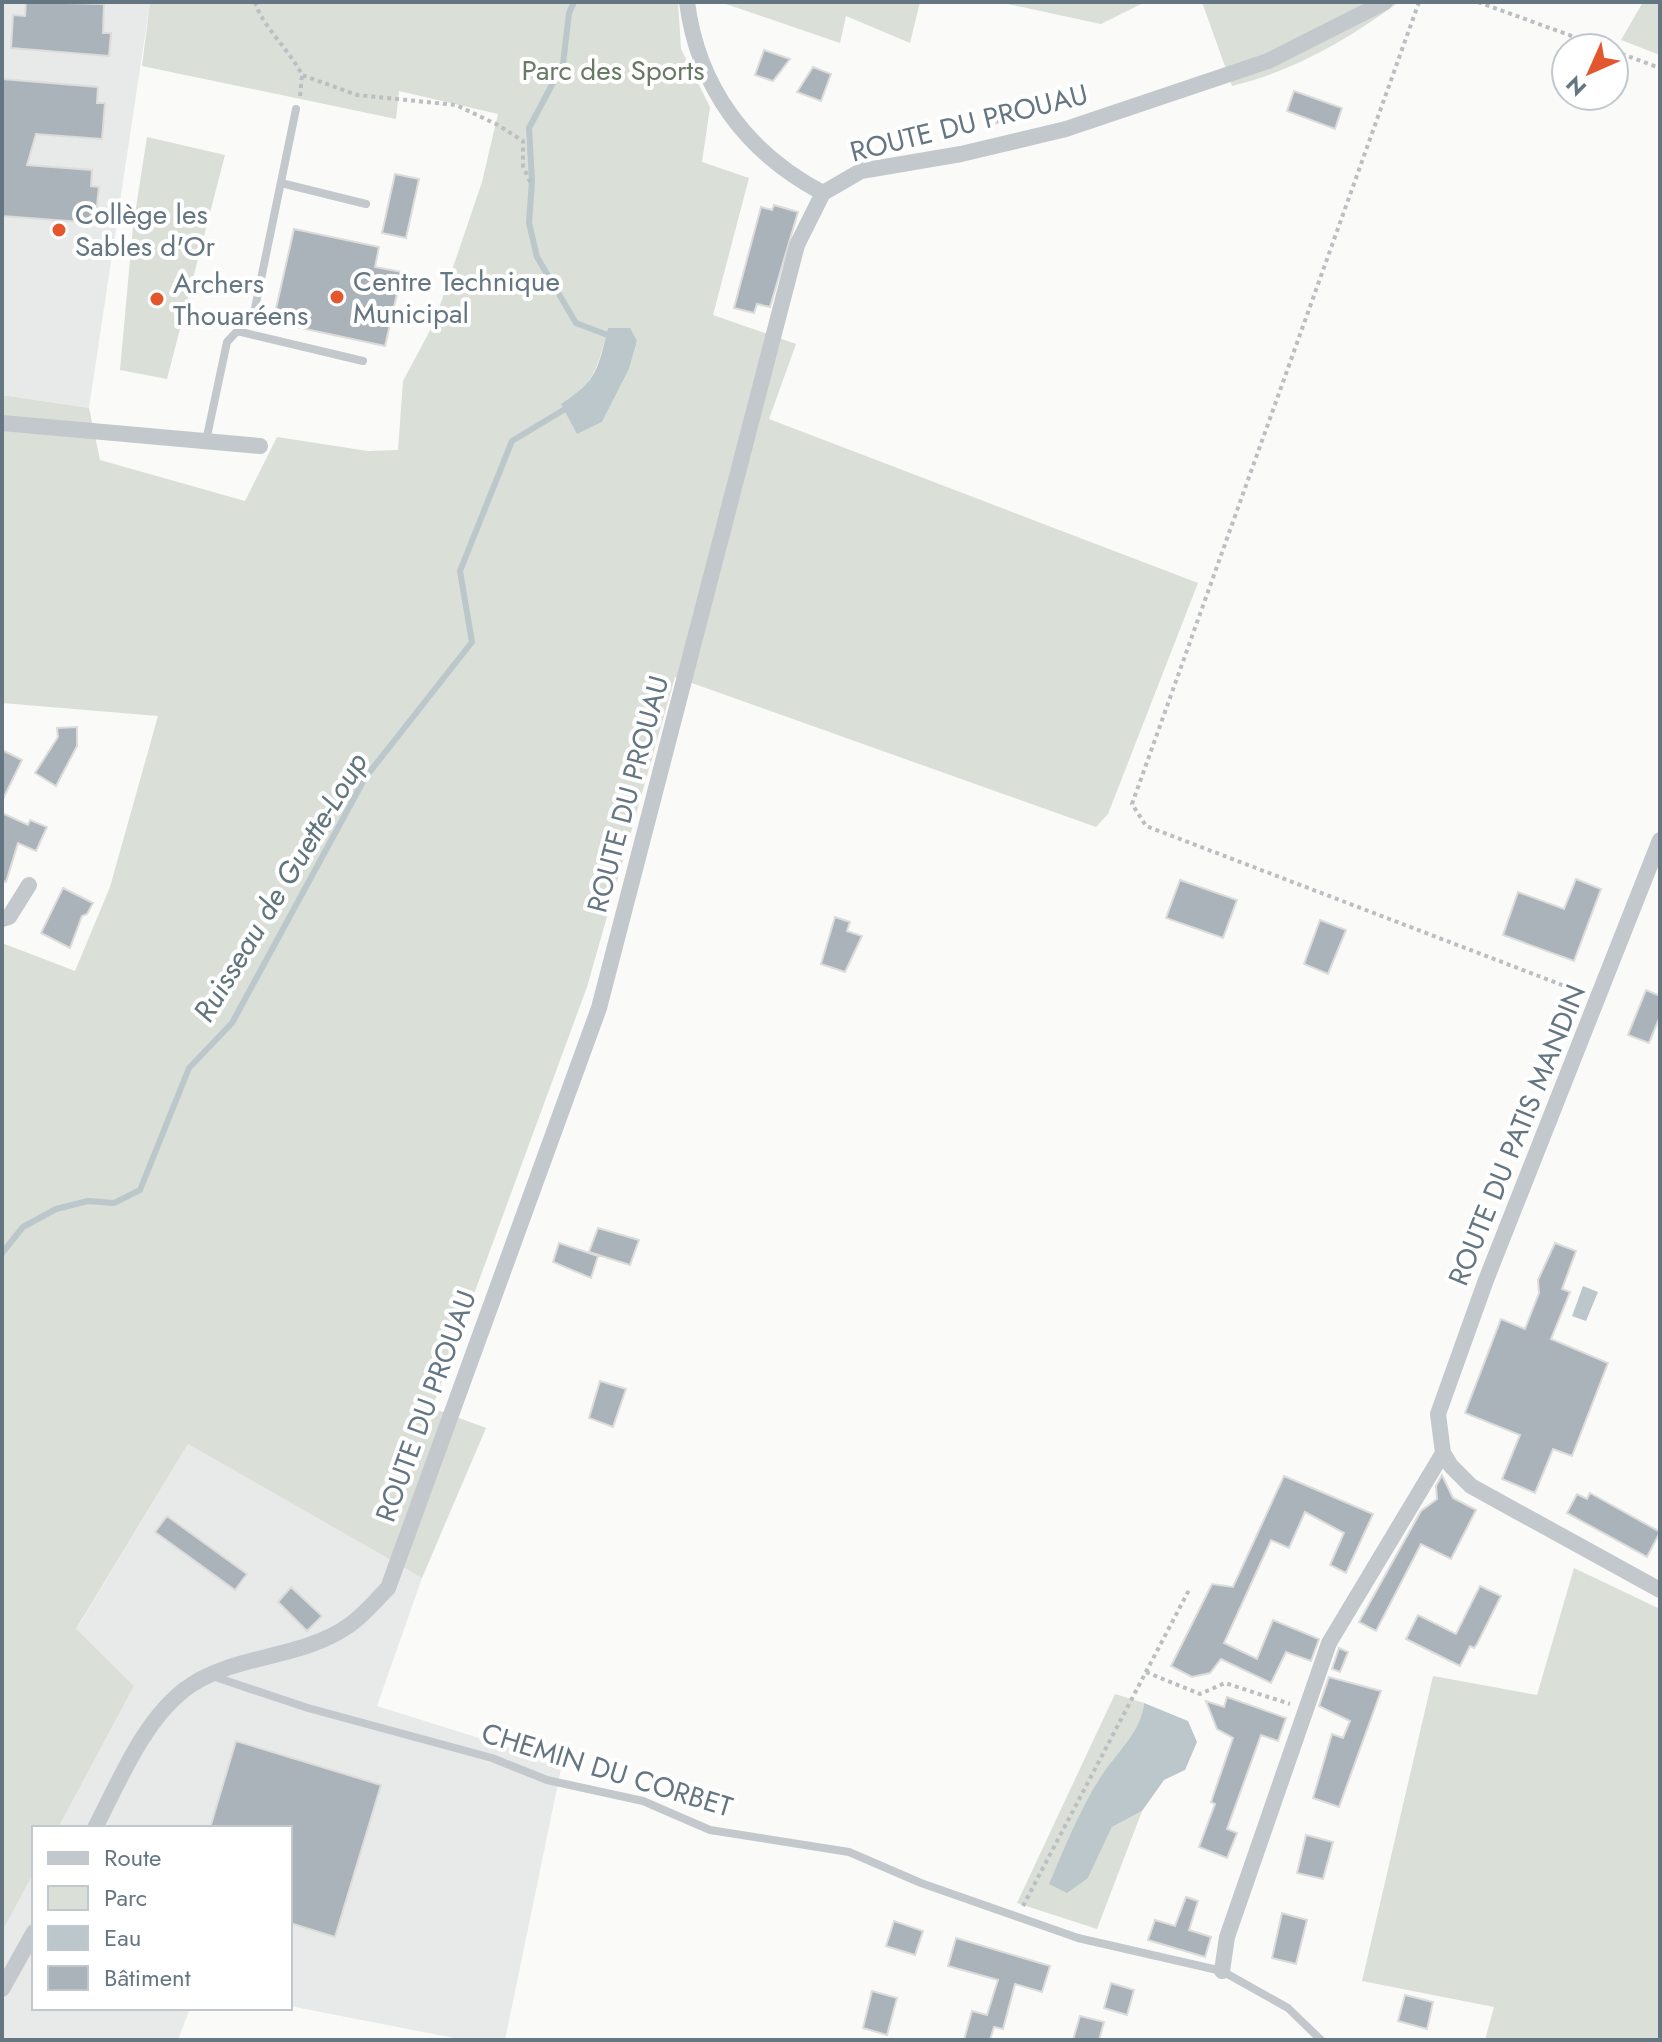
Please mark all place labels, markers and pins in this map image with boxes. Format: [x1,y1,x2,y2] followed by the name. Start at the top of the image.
[75,194,216,267] place label: Collège les Sables d'Or
[50,221,68,239] marker: Collège les Sables d'Or
[353,261,560,334] place label: Centre Technique Municipal
[173,263,308,336] place label: Archers Thouaréens
[328,288,346,306] marker: Centre Technique Municipal
[148,290,166,308] marker: Archers Thouaréens

